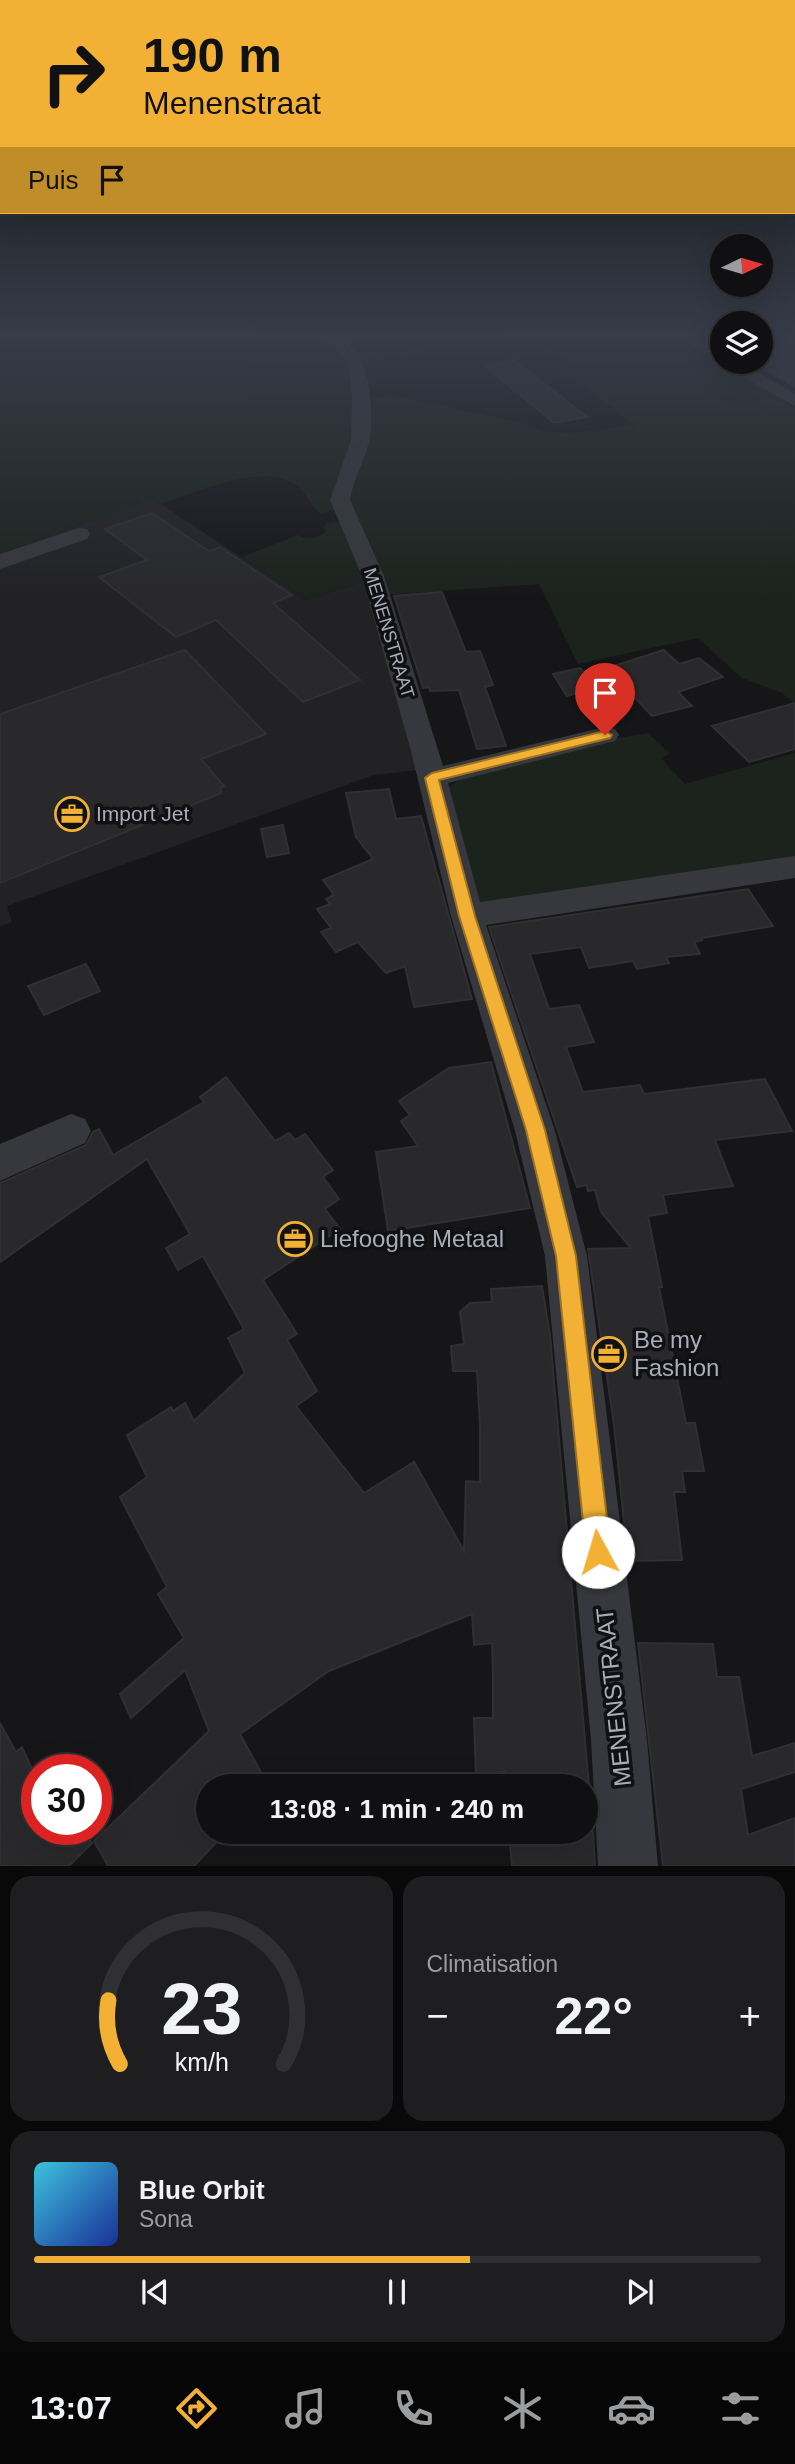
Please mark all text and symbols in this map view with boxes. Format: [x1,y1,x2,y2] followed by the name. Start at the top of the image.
[28,28,119,119] icon: right
[143,28,282,82] text: 190 m
[143,85,321,121] text: Menenstraat
[93,161,131,199] icon: arrive
[28,165,79,195] text: Puis
[710,234,774,298] north arrow
[710,234,773,374] map controls
[710,311,773,374] button: layers
[360,566,418,700] street label: MENENSTRAAT
[575,663,635,735] pin
[586,674,624,712] icon: arrive
[53,795,91,833] office icon: Import Jet
[96,802,190,825] place label: Import Jet
[276,1220,314,1258] office icon: Liefooghe Metaal
[320,1225,504,1252] place label: Liefooghe Metaal
[634,1326,719,1381] place label: Be my Fashion
[590,1335,628,1373] office icon: Be my Fashion
[561,1515,635,1589] position arrow
[591,1606,636,1788] street label: MENENSTRAAT
[21,1754,112,1845] speed limit sign: 30
[270,1794,524,1824] text: 13:08 · 1 min · 240 m
[427,1951,558,1977] text: Climatisation
[161,1969,242,2050] text: 23
[554,1987,633,2045] text: 22°
[427,1995,449,2037] text: −
[739,1995,761,2037] text: +
[174,2048,228,2076] text: km/h
[139,2175,265,2205] text: Blue Orbit
[139,2206,193,2232] text: Sona
[136,2273,174,2311] icon: previous
[378,2273,416,2311] icon: pause
[621,2273,659,2311] icon: next
[172,2384,221,2433] icon: directions
[281,2384,330,2433] icon: music
[389,2384,438,2433] icon: phone
[498,2384,547,2433] icon: climate
[607,2384,656,2433] icon: car
[716,2384,765,2433] icon: filters
[30,2390,112,2426] text: 13:07

